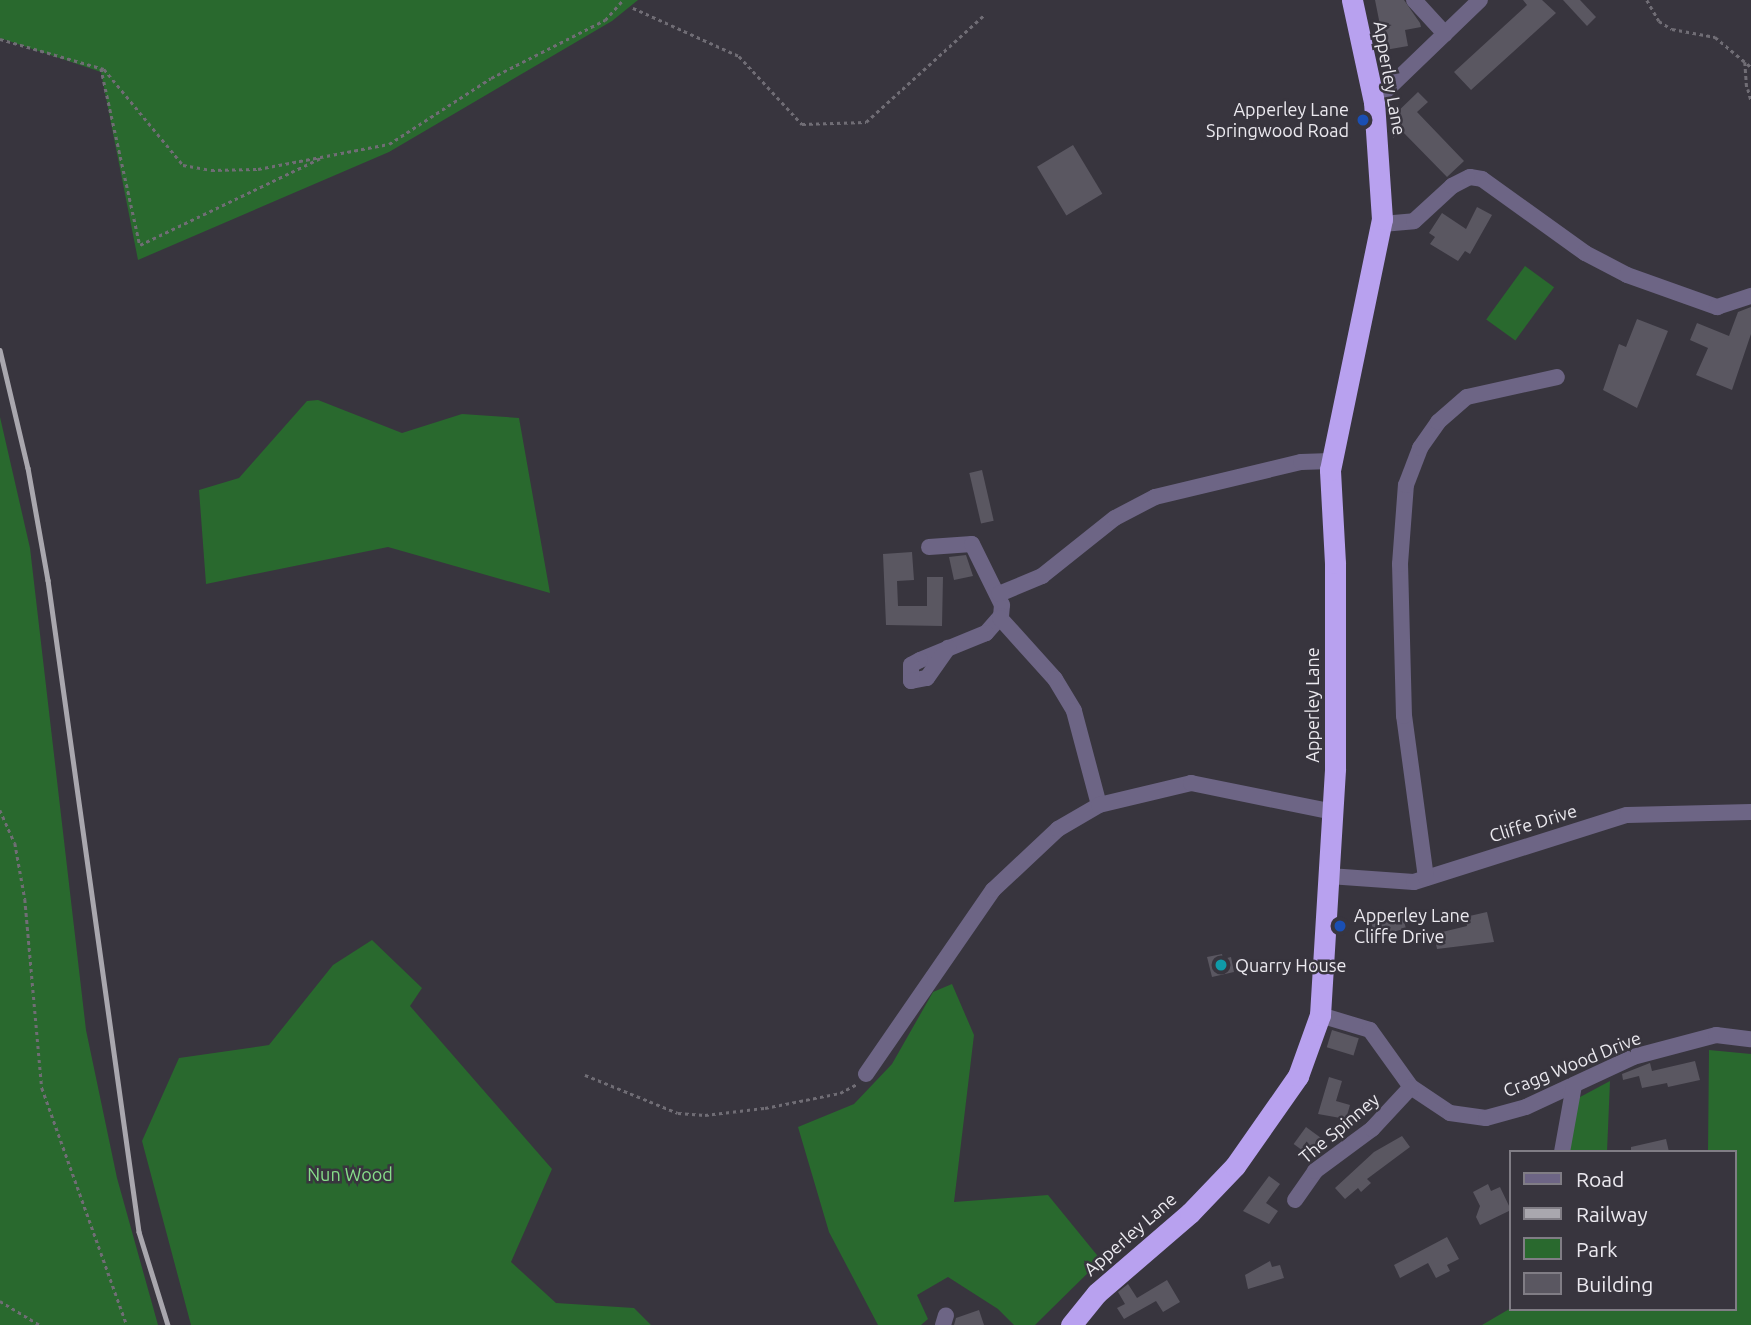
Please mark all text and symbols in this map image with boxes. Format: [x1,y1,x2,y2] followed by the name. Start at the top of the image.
[1369,19,1411,137] street label: Apperley Lane
[1206,99,1349,142] place label: Apperley Lane Springwood Road
[1355,112,1371,128] marker: Apperley Lane Springwood Road
[1301,647,1323,763] street label: Apperley Lane
[1487,799,1579,847] street label: Cliffe Drive
[1354,905,1470,948] place label: Apperley Lane Cliffe Drive
[1332,918,1348,934] marker: Apperley Lane Cliffe Drive
[1235,954,1346,976] place label: Quarry House
[1213,957,1229,973] marker: Quarry House
[1500,1027,1644,1101] street label: Cragg Wood Drive
[1295,1088,1383,1168] street label: The Spinney
[1510,1150,1737,1311] legend
[307,1163,393,1185] park label: Nun Wood
[1576,1167,1624,1191] text: Road
[1079,1188,1181,1280] street label: Apperley Lane
[1576,1202,1648,1226] text: Railway
[1576,1237,1618,1261] text: Park
[1576,1272,1653,1296] text: Building

